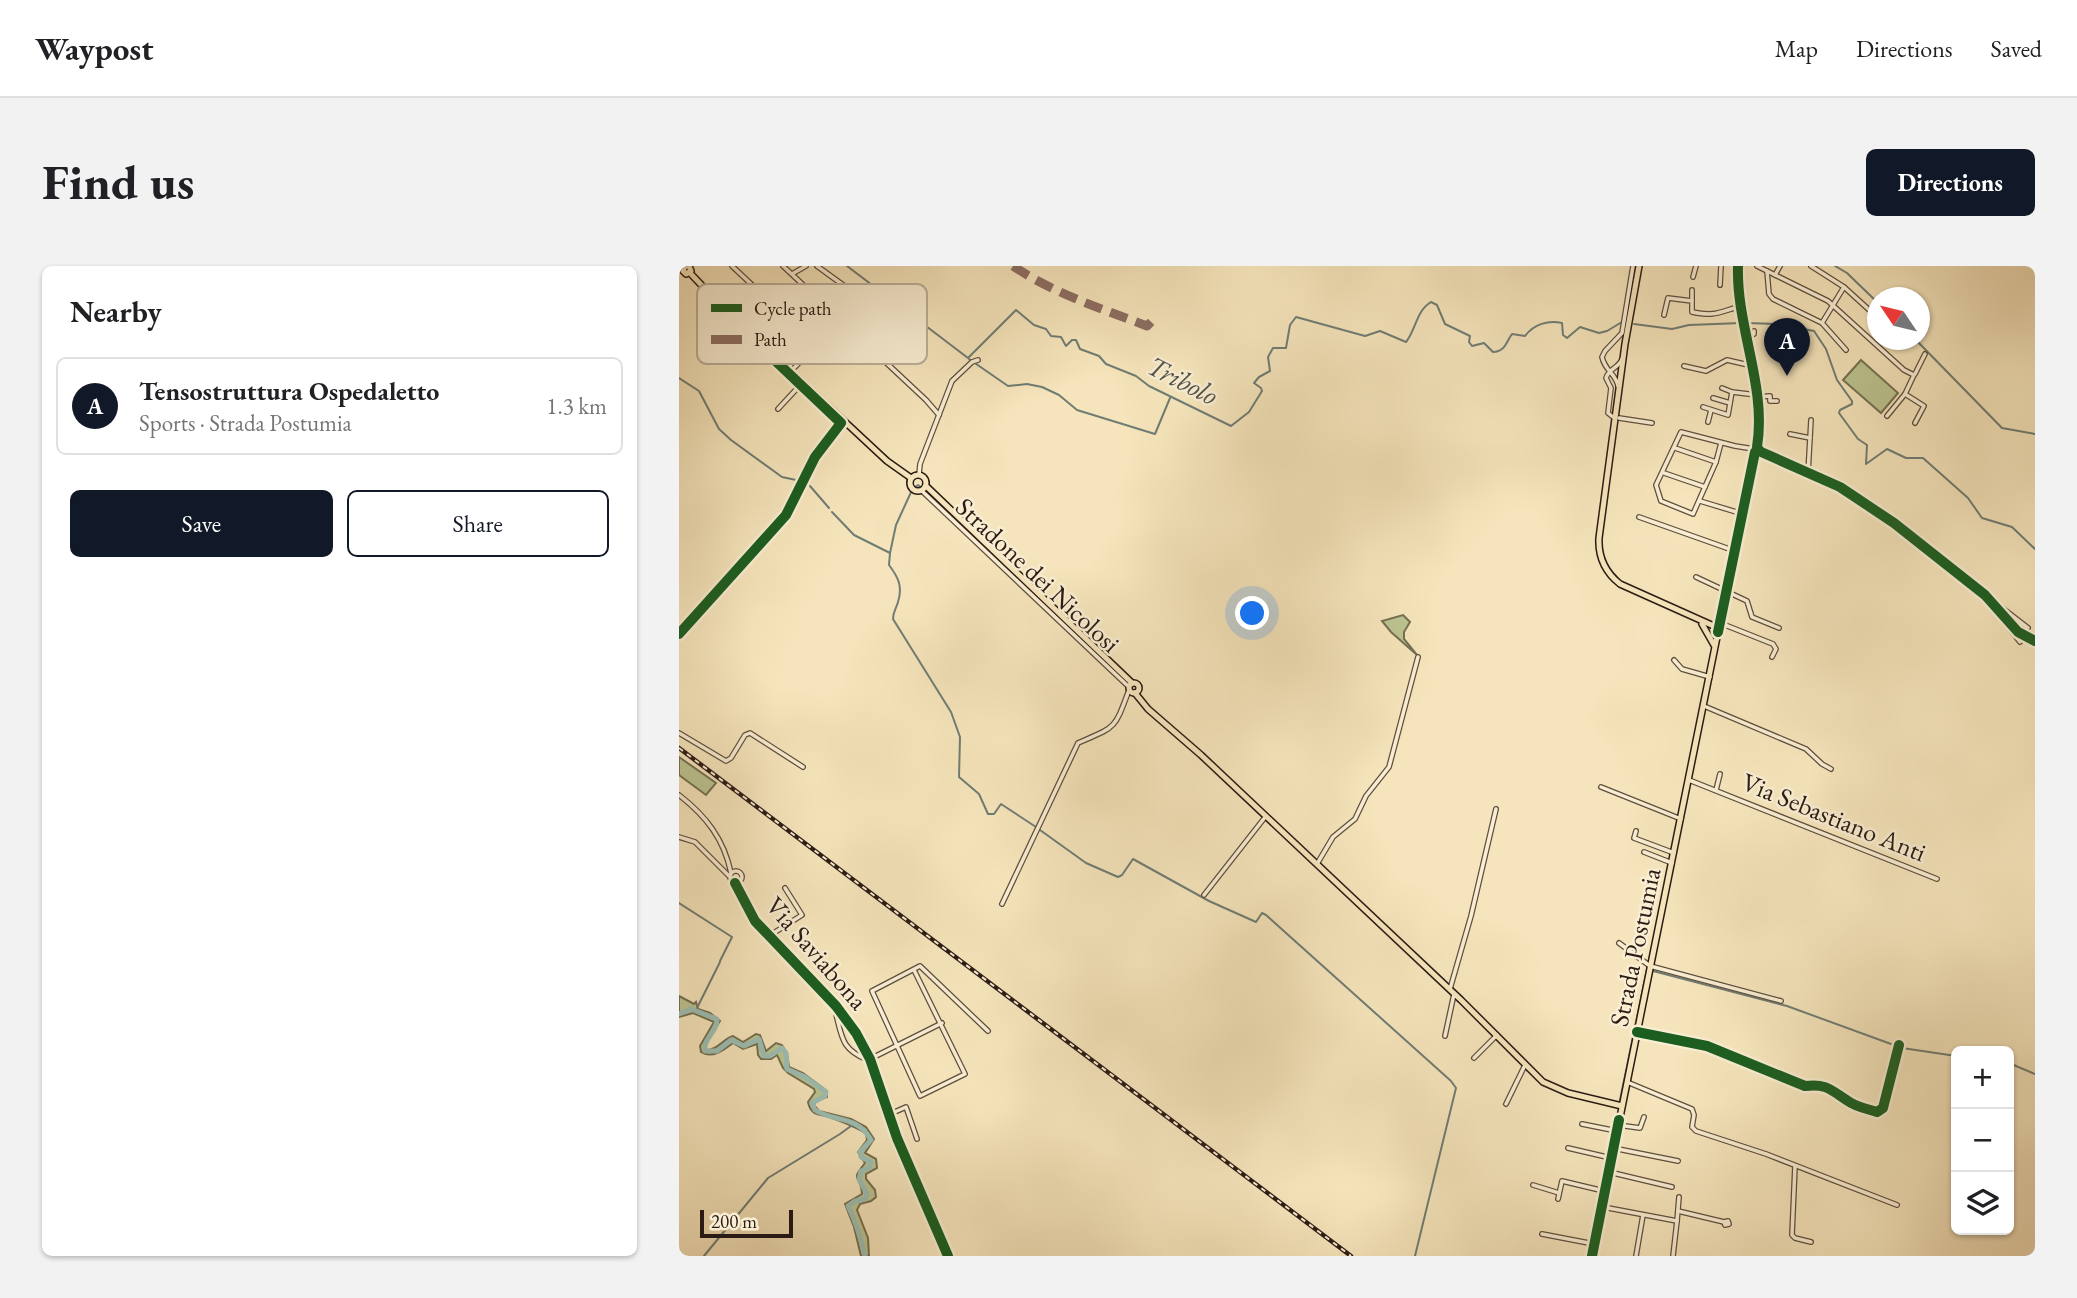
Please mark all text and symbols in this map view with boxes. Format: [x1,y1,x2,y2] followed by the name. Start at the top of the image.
[35,27,154,70] text: Waypost
[1775,33,1818,64] text: Map
[1856,33,1953,64] text: Directions
[1991,33,2042,64] text: Saved
[1866,149,2035,216] button: Directions
[42,150,194,214] text: Find us
[697,284,927,364] legend
[1867,287,1930,350] north arrow
[70,292,162,331] text: Nearby
[754,296,832,321] text: Cycle path
[1764,318,1810,376] pin: A
[754,327,787,352] text: Path
[1142,347,1225,413] water label: Tribolo
[139,374,439,408] text: Tensostruttura Ospedaletto
[87,391,103,421] text: A
[546,391,607,421] text: 1.3 km
[139,408,352,438] text: Sports · Strada Postumia
[70,490,333,557] button: Save
[347,490,609,557] button: Share
[949,490,1127,660] street label: Stradone dei Nicolosi
[1235,596,1269,630] your location
[1737,765,1931,869] street label: Via Sebastiano Anti
[1602,864,1669,1029] street label: Strada Postumia
[758,889,876,1017] street label: Via Saviabona
[1951,1046,2014,1235] map controls
[1951,1046,2014,1109] button: +
[1951,1109,2014,1172] button: −
[1951,1172,2014,1235] button: layers
[700,1207,793,1239] scale bar
[711,1209,757,1234] text: 200 m

